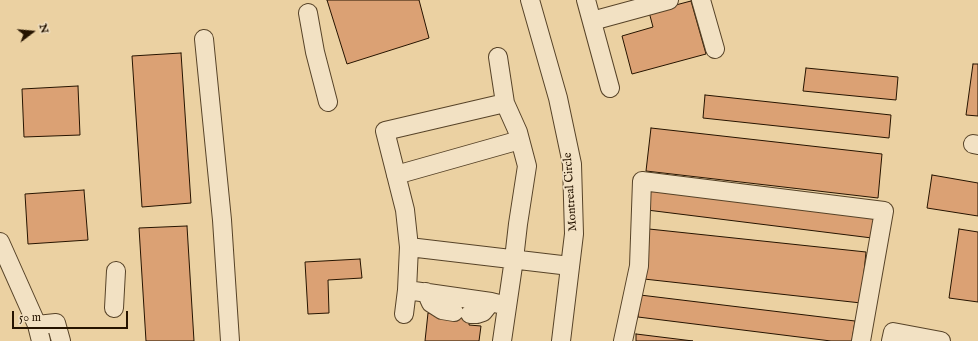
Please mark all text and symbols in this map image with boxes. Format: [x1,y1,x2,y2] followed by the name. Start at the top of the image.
[12,12,52,52] north arrow
[35,22,52,35] text: N
[561,152,581,232] street label: Montreal Circle
[14,303,130,329] scale bar
[19,310,41,325] text: 50 m

